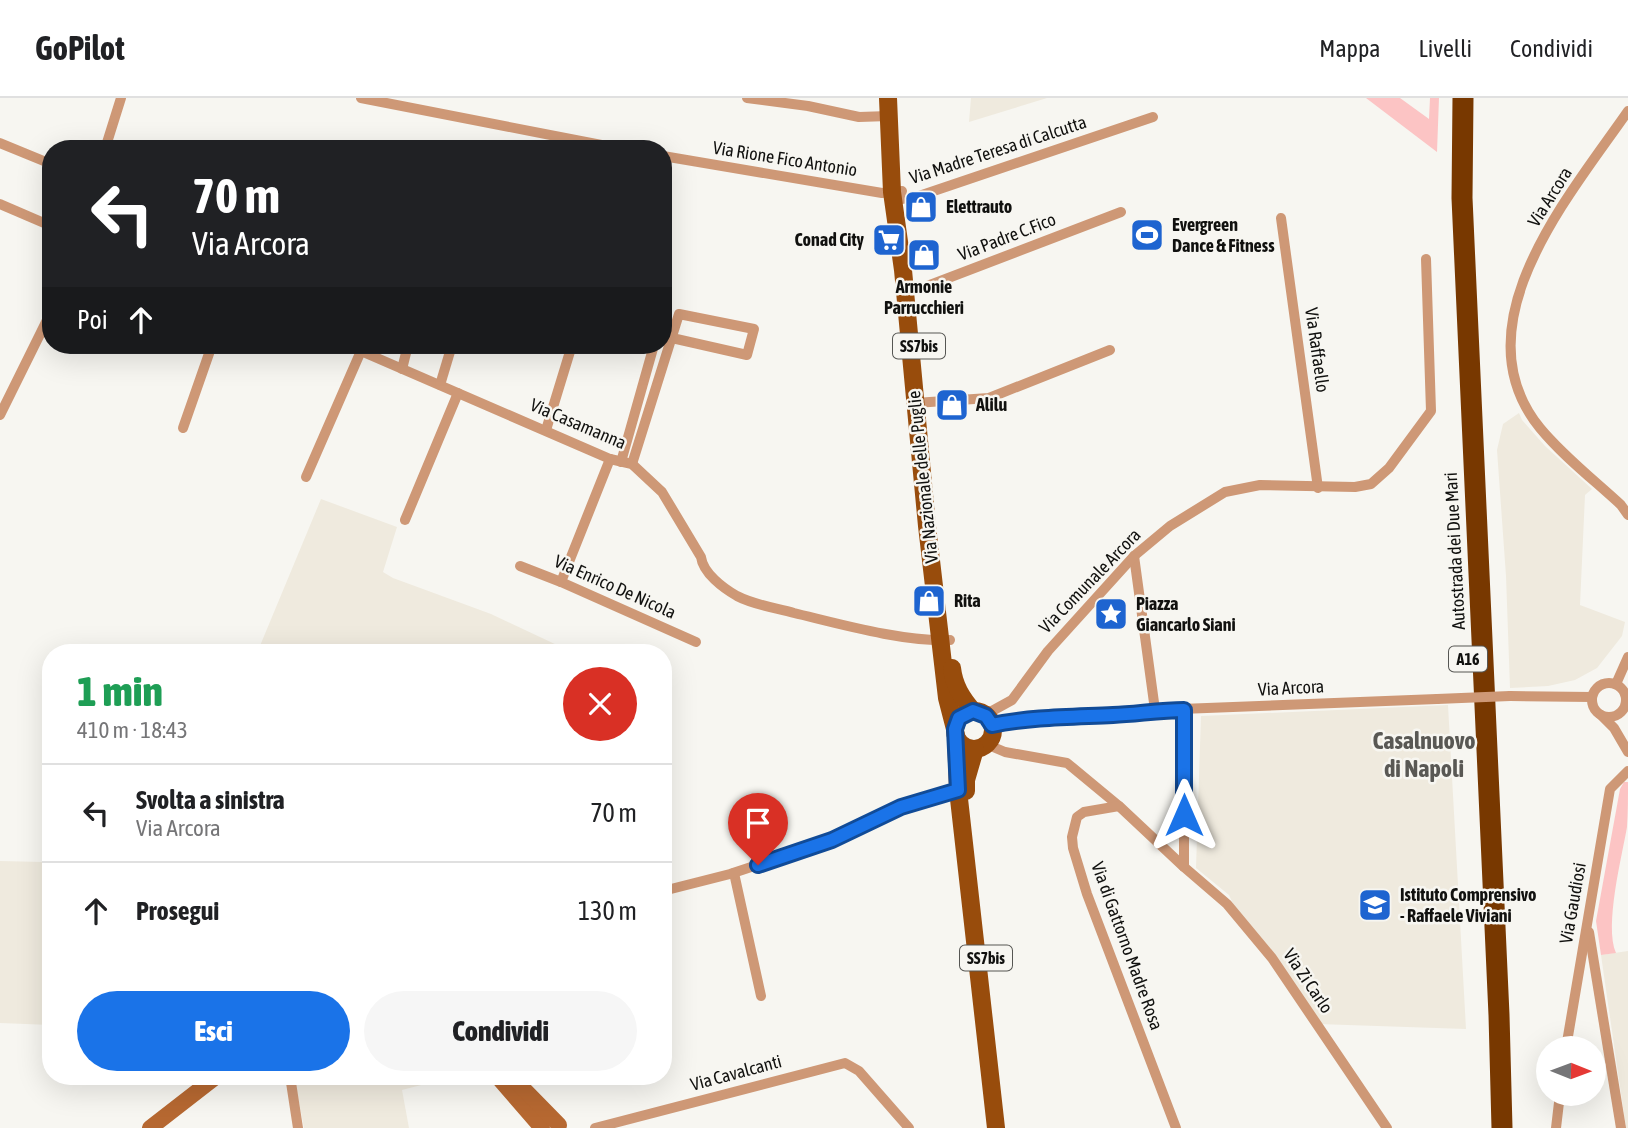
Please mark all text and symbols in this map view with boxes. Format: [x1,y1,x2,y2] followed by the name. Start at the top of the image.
[35,29,125,67] text: GoPilot
[1319,35,1380,62] text: Mappa
[1418,35,1472,62] text: Livelli
[1510,35,1593,62] text: Condividi
[907,111,1089,188] street label: Via Madre Teresa di Calcutta
[711,137,859,180] street label: Via Rione Fico Antonio
[1523,163,1576,230] street label: Via Arcora
[192,167,280,223] text: 70 m
[77,168,168,259] icon: left
[902,188,940,226] shop icon: Elettrauto
[946,196,1012,217] place label: Elettrauto
[955,208,1059,265] street label: Via Padre C.Fico
[1172,214,1275,256] place label: Evergreen Dance & Fitness
[1128,216,1166,254] sports icon: Evergreen Dance & Fitness
[870,221,908,259] supermarket icon: Conad City
[192,225,310,262] text: Via Arcora
[795,229,865,250] place label: Conad City
[905,236,943,274] shop icon: Armonie Parrucchieri
[884,276,964,318] place label: Armonie Parrucchieri
[122,301,160,339] icon: ahead
[77,305,108,335] text: Poi
[1301,306,1334,394] street label: Via Raffaello
[893,334,945,358] road number: SS7bis
[933,386,971,424] shop icon: Alilu
[903,390,942,564] street label: Via Nazionale delle Puglie
[527,394,629,453] street label: Via Casamanna
[975,394,1007,415] place label: Alilu
[1440,472,1469,630] street label: Autostrada dei Due Mari
[1035,524,1145,637] street label: Via Comunale Arcora
[551,550,679,623] street label: Via Enrico De Nicola
[910,582,948,620] shop icon: Rita
[954,590,981,611] place label: Rita
[1136,593,1236,635] place label: Piazza Giancarlo Siani
[1092,595,1130,633] place icon: Piazza Giancarlo Siani
[1449,646,1487,672] road number: A16
[77,667,163,715] text: 1 min
[563,667,637,741] button: close
[1257,675,1325,700] street label: Via Arcora
[77,717,188,743] text: 410 m · 18:43
[1372,727,1476,782] district label: Casalnuovo di Napoli
[1147,778,1221,852] position arrow
[136,785,285,815] text: Svolta a sinistra
[728,793,788,865] pin
[77,794,115,832] icon: left
[590,798,637,828] text: 70 m
[739,804,777,842] icon: arrive
[136,815,221,841] text: Via Arcora
[1087,859,1168,1033] street label: Via di Gattorno Madre Rosa
[1555,861,1590,945] street label: Via Gaudiosi
[1400,884,1537,926] place label: Istituto Comprensivo - Raffaele Viviani
[1356,886,1394,924] school or university icon: Istituto Comprensivo - Raffaele Viviani
[77,892,115,930] icon: ahead
[136,896,219,926] text: Prosegui
[578,896,637,926] text: 130 m
[1279,944,1338,1017] street label: Via Zi Carlo
[960,946,1012,971] road number: SS7bis
[77,991,350,1071] button: Esci
[364,991,637,1071] button: Condividi
[1536,1036,1606,1106] north arrow
[1536,1036,1606,1106] map controls
[688,1050,784,1095] street label: Via Cavalcanti

